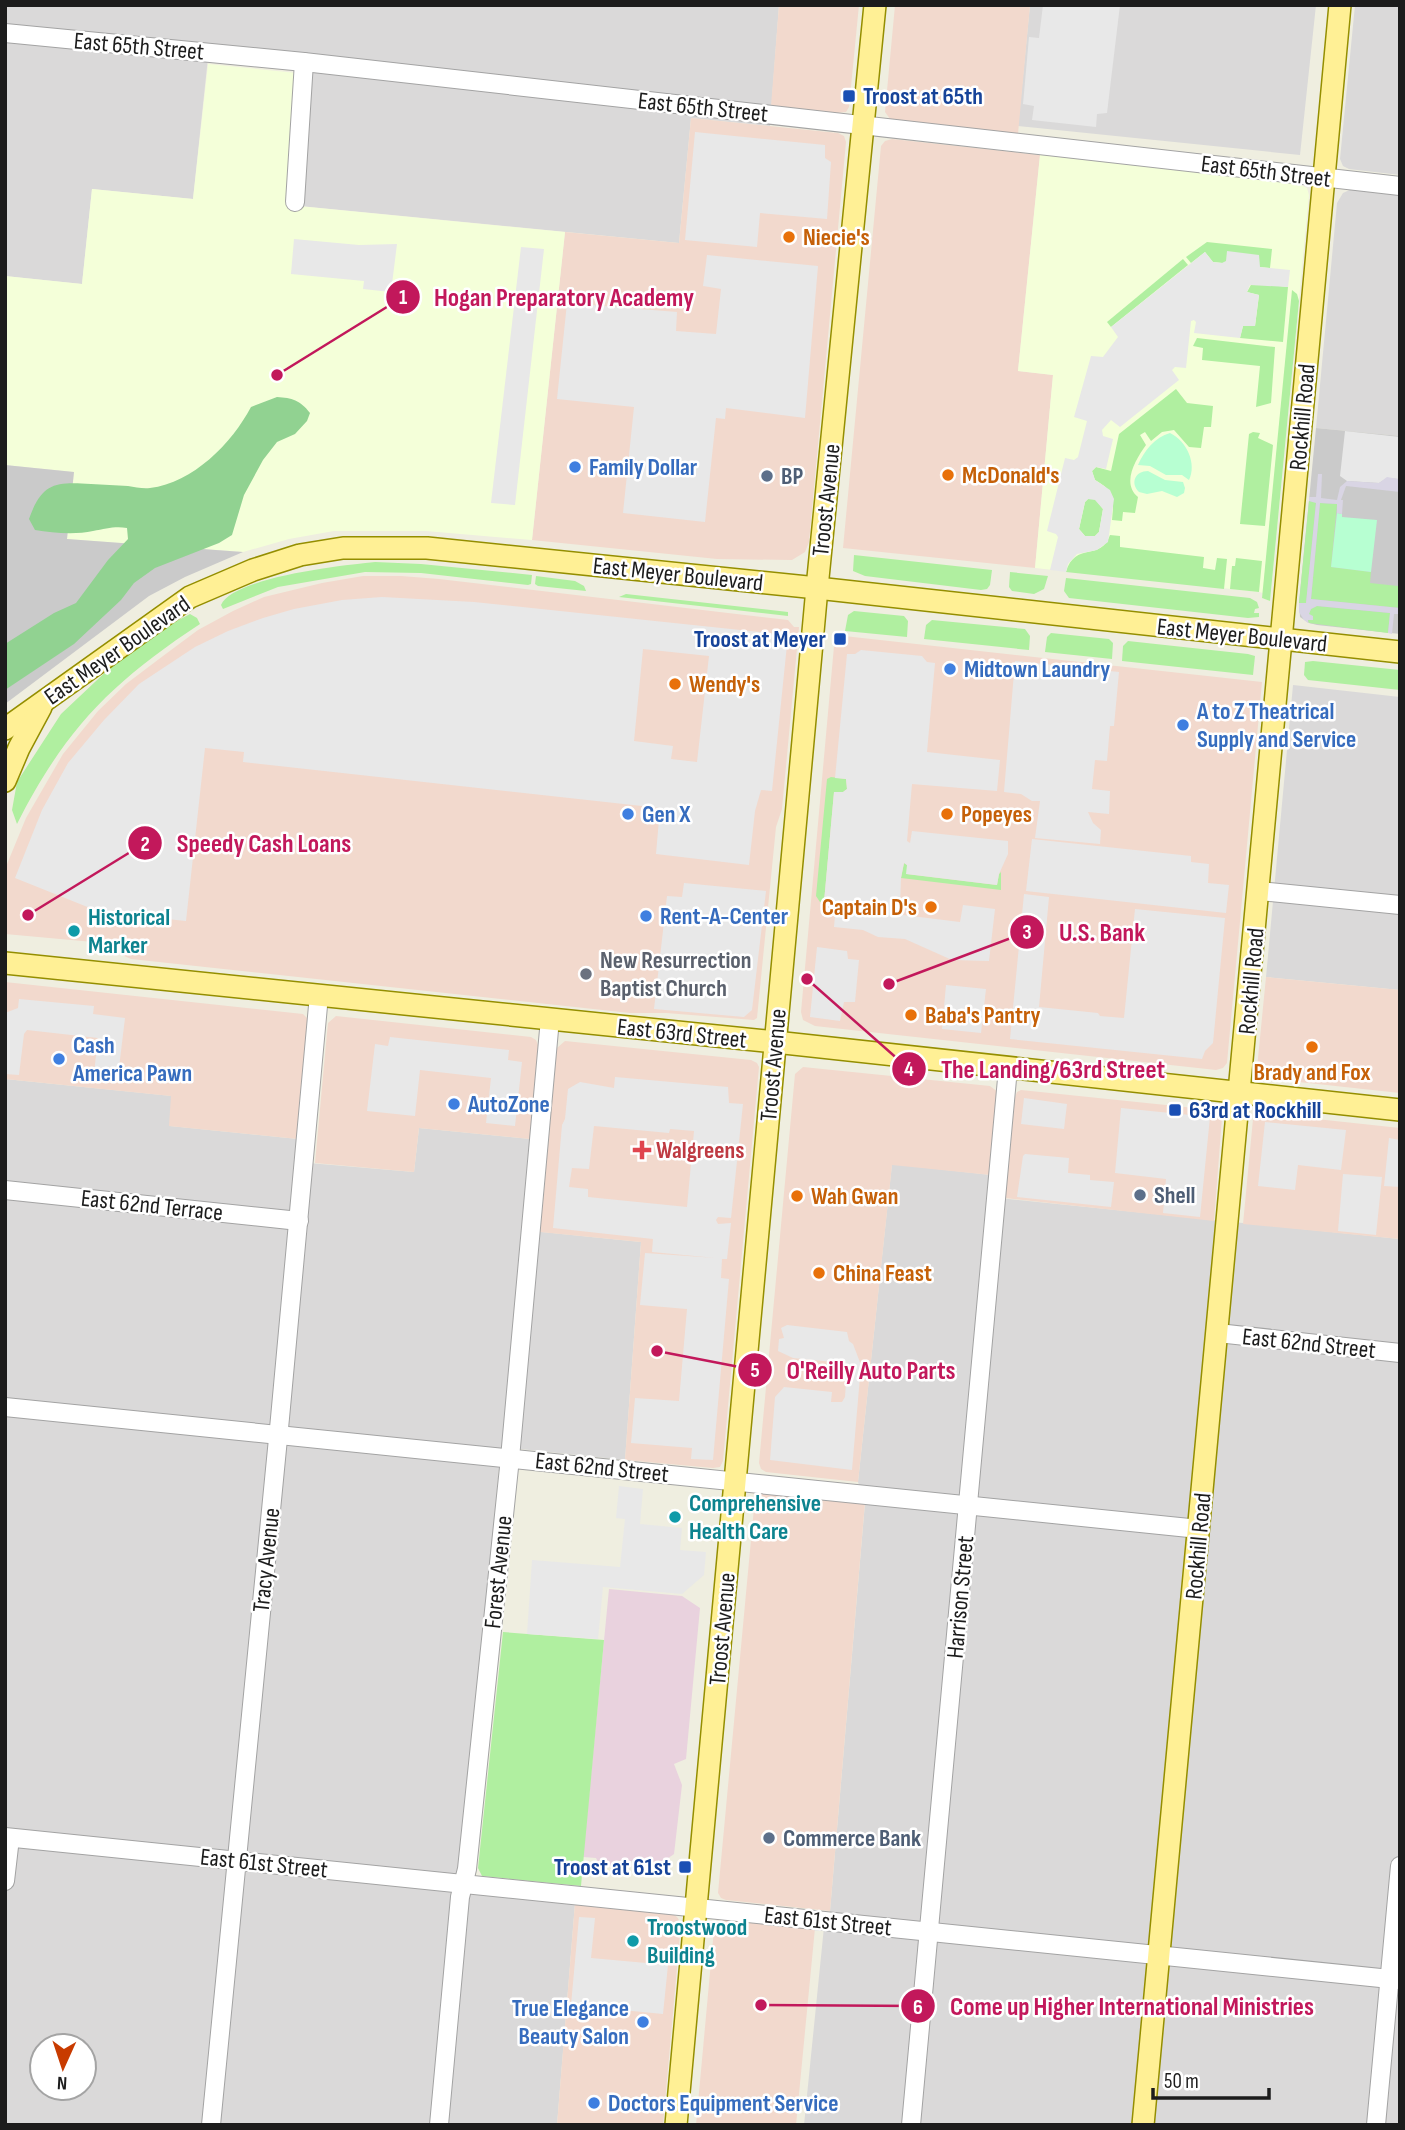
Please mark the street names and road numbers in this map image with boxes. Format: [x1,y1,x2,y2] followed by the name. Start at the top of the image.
[73,26,205,67] street label: East 65th Street
[636,86,769,129] street label: East 65th Street
[1199,149,1333,194] street label: East 65th Street
[1283,362,1322,472] street label: Rockhill Road
[806,442,847,558] street label: Troost Avenue
[591,551,764,598] street label: East Meyer Boulevard
[39,589,196,711] street label: East Meyer Boulevard
[1155,612,1328,659] street label: East Meyer Boulevard
[1232,926,1271,1036] street label: Rockhill Road
[754,1008,793,1123] street label: Troost Avenue
[616,1012,748,1055] street label: East 63rd Street
[79,1184,224,1227] street label: East 62nd Terrace
[1241,1322,1377,1365] street label: East 62nd Street
[534,1446,670,1489] street label: East 62nd Street
[1179,1491,1218,1601] street label: Rockhill Road
[247,1506,286,1614] street label: Tracy Avenue
[478,1514,519,1630] street label: Forest Avenue
[941,1535,980,1660] street label: Harrison Street
[703,1572,742,1687] street label: Troost Avenue
[199,1842,329,1885] street label: East 61st Street
[763,1900,893,1943] street label: East 61st Street

